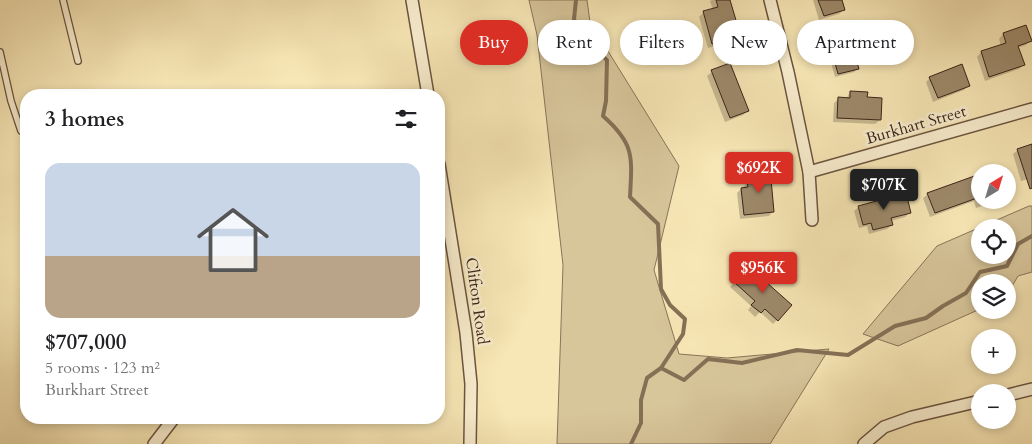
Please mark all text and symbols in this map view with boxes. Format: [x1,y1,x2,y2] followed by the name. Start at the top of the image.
[460,20,528,65] chip: Buy
[538,20,610,65] chip: Rent
[620,20,703,65] chip: Filters
[713,20,787,65] chip: New
[797,20,914,65] chip: Apartment
[863,100,969,150] street label: Burkhart Street
[45,105,124,134] text: 3 homes
[392,105,420,133] icon: filters
[724,152,794,194] pin: $692K
[736,157,782,179] text: $692K
[971,164,1016,209] north arrow
[971,164,1016,429] map controls
[849,168,919,211] pin: $707K
[861,174,907,196] text: $707K
[188,195,278,285] icon: home
[971,219,1016,264] button: locate
[728,252,798,294] pin: $956K
[460,256,494,347] street label: Clifton Road
[740,257,786,279] text: $956K
[971,274,1016,319] button: layers
[45,328,126,357] text: $707,000
[971,329,1016,374] button: +
[45,357,160,379] text: 5 rooms · 123 m²
[45,379,148,401] text: Burkhart Street
[971,384,1016,429] button: −

